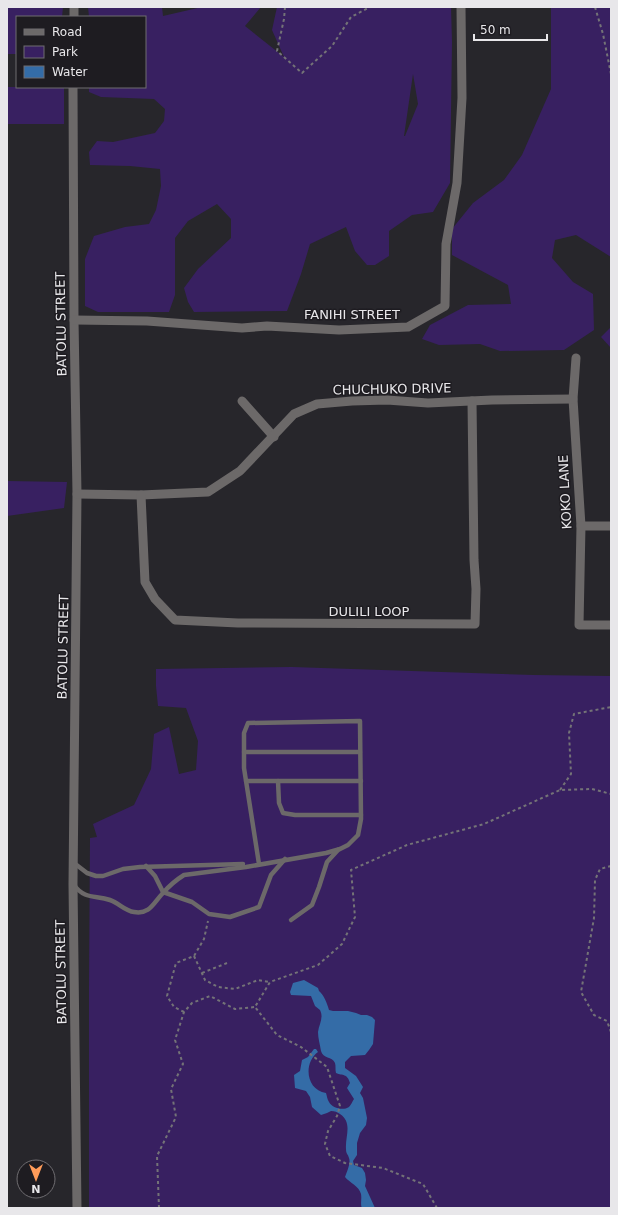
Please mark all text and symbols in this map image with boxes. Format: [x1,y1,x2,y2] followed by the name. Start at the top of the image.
[16,16,146,88] legend
[474,16,547,42] scale bar
[480,23,511,37] text: 50 m
[52,25,82,39] text: Road
[52,45,78,59] text: Park
[52,65,88,79] text: Water
[53,271,69,377] street label: BATOLU STREET
[304,307,400,322] street label: FANIHI STREET
[332,380,452,398] street label: CHUCHUKO DRIVE
[556,454,574,530] street label: KOKO LANE
[55,594,71,700] street label: BATOLU STREET
[329,604,410,619] street label: DULILI LOOP
[53,919,69,1025] street label: BATOLU STREET
[16,1159,56,1199] north arrow
[31,1182,41,1195] text: N

